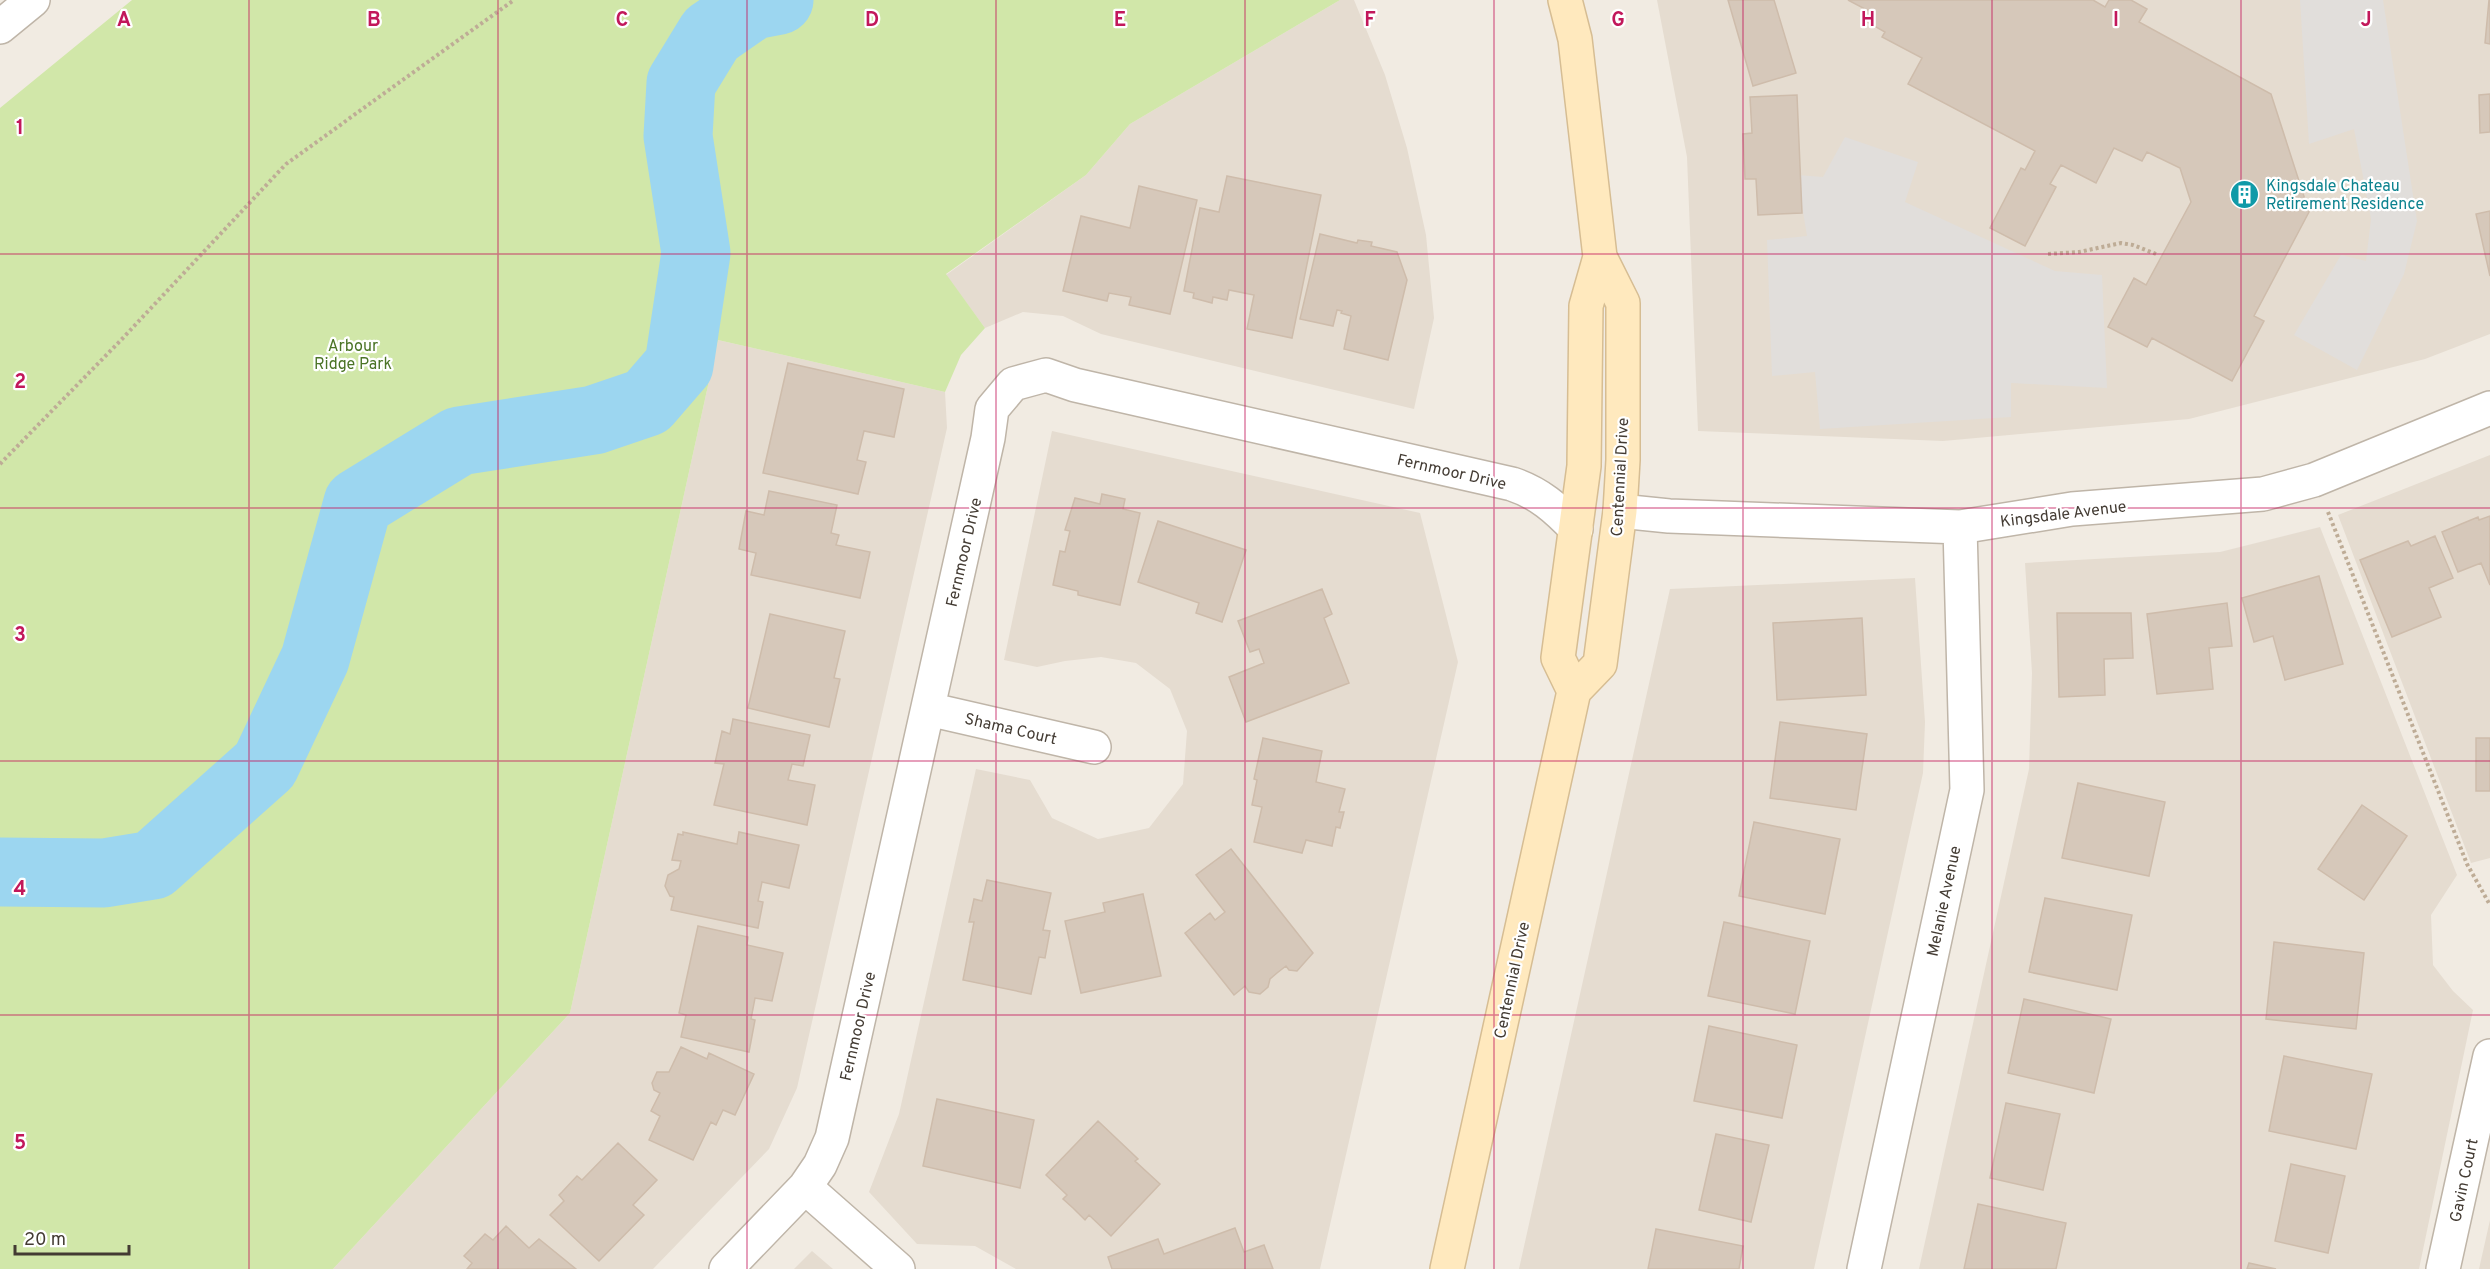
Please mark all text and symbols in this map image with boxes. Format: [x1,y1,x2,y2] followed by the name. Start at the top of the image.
[117,8,131,34] text: A
[367,8,381,34] text: B
[616,8,628,34] text: C
[865,8,879,34] text: D
[1114,8,1126,34] text: E
[1364,8,1376,34] text: F
[1611,8,1625,34] text: G
[1861,8,1875,34] text: H
[2113,8,2119,34] text: I
[2360,8,2372,34] text: J
[16,116,24,142] text: 1
[2266,177,2424,215] place label: Kingsdale Chateau Retirement Residence
[2229,178,2261,210] building icon: Kingsdale Chateau Retirement Residence
[314,337,392,375] park label: Arbour Ridge Park
[14,370,26,396] text: 2
[1608,417,1634,537] street label: Centennial Drive
[1395,451,1508,495] street label: Fernmoor Drive
[943,496,987,609] street label: Fernmoor Drive
[1999,497,2128,533] street label: Kingsdale Avenue
[14,623,26,649] text: 3
[962,710,1059,750] street label: Shama Court
[1923,844,1966,959] street label: Melanie Avenue
[14,877,26,903] text: 4
[1491,920,1535,1041] street label: Centennial Drive
[837,970,881,1083] street label: Fernmoor Drive
[14,1131,26,1157] text: 5
[2446,1137,2484,1224] street label: Gavin Court
[15,1218,129,1256] scale bar
[24,1229,66,1252] text: 20 m

